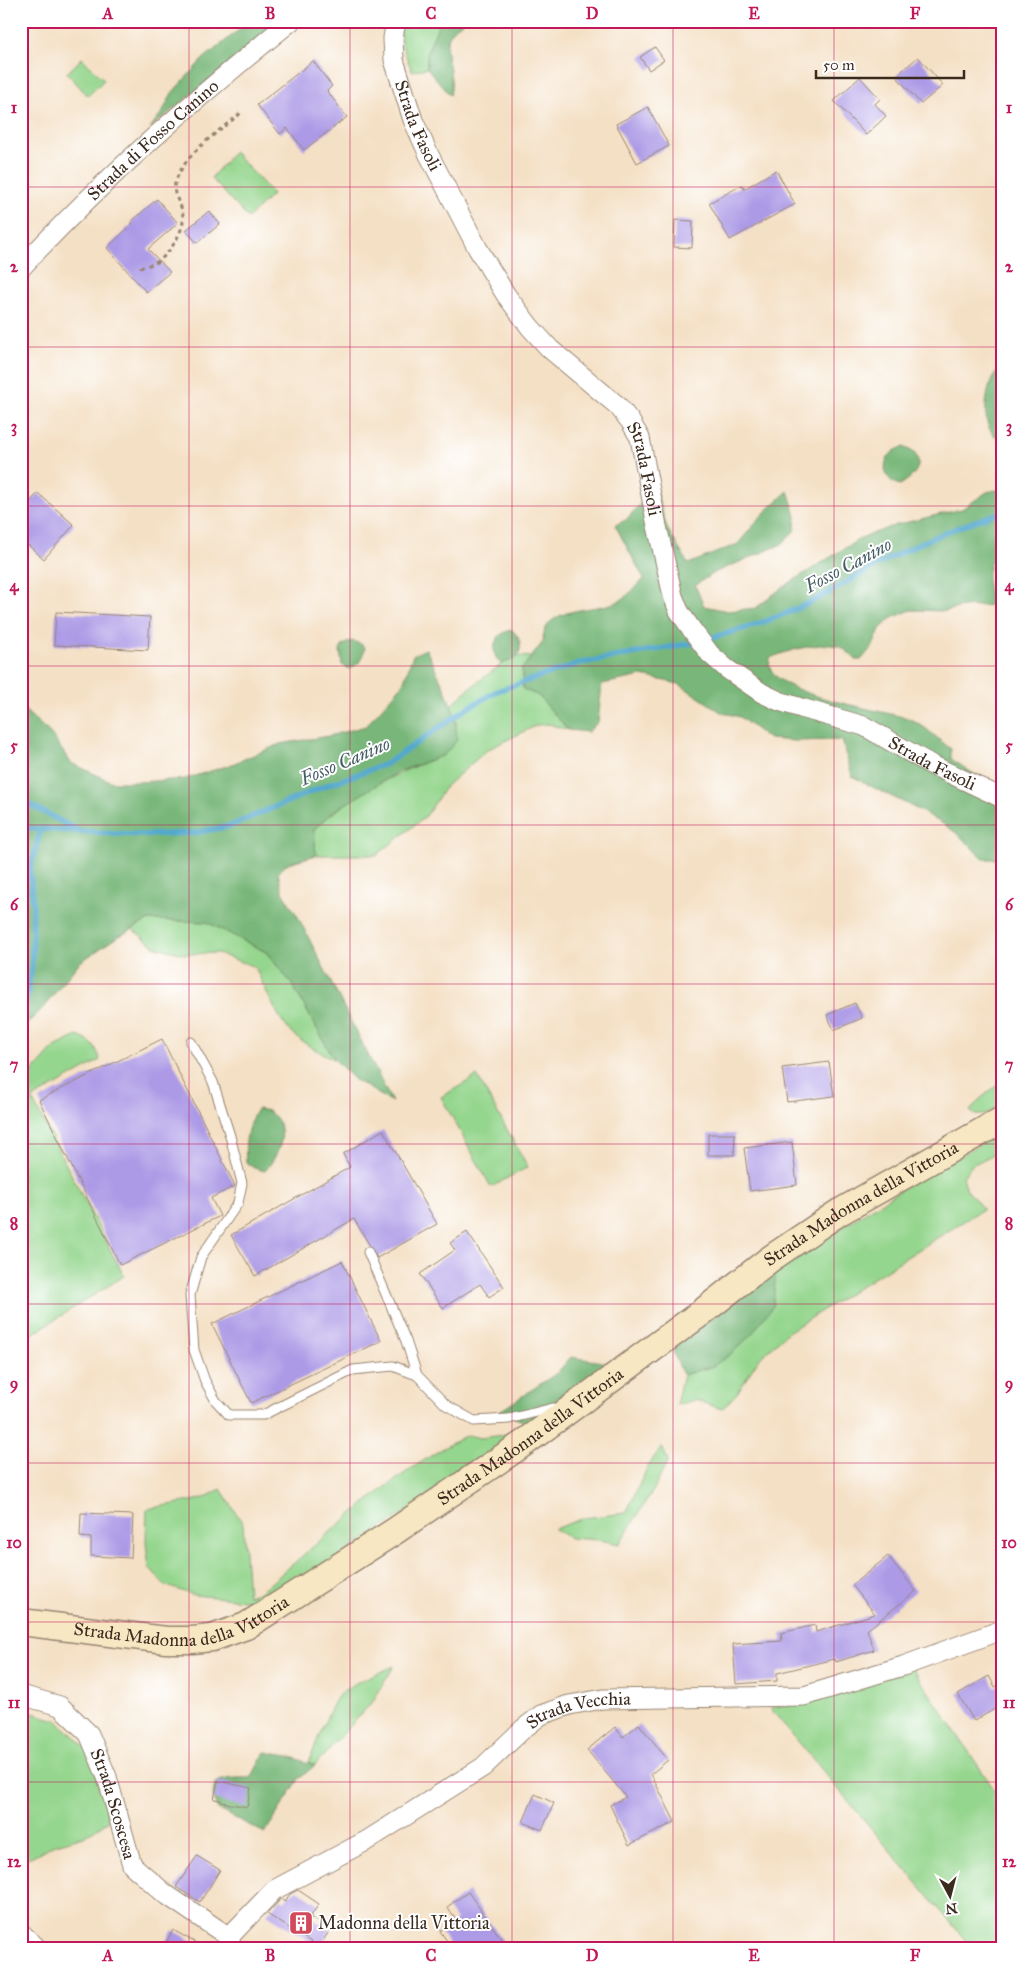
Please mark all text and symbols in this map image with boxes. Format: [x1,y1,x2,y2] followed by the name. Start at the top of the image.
[102,4,114,23] text: A
[265,4,275,23] text: B
[426,4,437,23] text: C
[586,4,599,23] text: D
[748,4,760,23] text: E
[910,4,921,23] text: F
[816,48,963,80] scale bar
[823,56,855,74] text: 50 m
[82,75,223,205] street label: Strada di Fosso Canino
[390,77,446,175] street label: Strada Fasoli
[11,98,18,117] text: 1
[1006,98,1013,117] text: 1
[10,257,19,276] text: 2
[1005,257,1014,276] text: 2
[11,417,17,437] text: 3
[1006,417,1012,437] text: 3
[622,418,666,518] street label: Strada Fasoli
[800,532,896,598] water label: Fosso Canino
[10,576,20,596] text: 4
[1005,576,1015,596] text: 4
[884,731,980,795] street label: Strada Fasoli
[296,732,393,791] water label: Fosso Canino
[10,736,18,755] text: 5
[1005,736,1013,755] text: 5
[10,895,19,914] text: 6
[1005,895,1014,914] text: 6
[10,1055,19,1074] text: 7
[1005,1055,1014,1074] text: 7
[760,1136,962,1271] street label: Strada Madonna della Vittoria
[10,1214,18,1233] text: 8
[1005,1214,1013,1233] text: 8
[433,1363,628,1510] street label: Strada Madonna della Vittoria
[10,1374,18,1394] text: 9
[1005,1374,1013,1394] text: 9
[6,1533,22,1552] text: 10
[1001,1533,1017,1552] text: 10
[72,1590,293,1651] street label: Strada Madonna della Vittoria
[521,1688,631,1734] street label: Strada Vecchia
[8,1693,21,1712] text: 11
[1003,1693,1016,1712] text: 11
[85,1745,141,1862] street label: Strada Scoscesa
[7,1852,22,1871] text: 12
[1002,1852,1017,1871] text: 12
[926,1872,976,1922] north arrow
[944,1899,958,1918] text: N
[288,1910,314,1936] building icon: Madonna della Vittoria
[318,1912,490,1934] place label: Madonna della Vittoria
[102,1946,114,1965] text: A
[265,1946,275,1965] text: B
[426,1946,437,1965] text: C
[586,1946,599,1965] text: D
[748,1946,760,1965] text: E
[910,1946,921,1965] text: F

